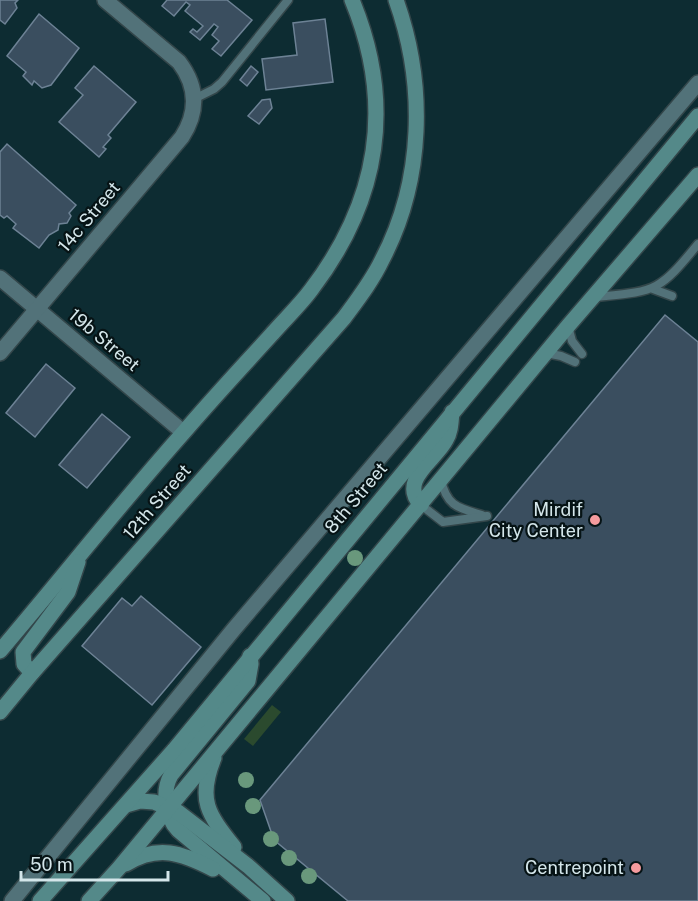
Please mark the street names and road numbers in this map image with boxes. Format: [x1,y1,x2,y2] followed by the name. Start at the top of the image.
[53,177,124,256] street label: 14c Street
[65,304,144,375] street label: 19b Street
[320,458,391,537] street label: 8th Street
[118,460,195,543] street label: 12th Street

